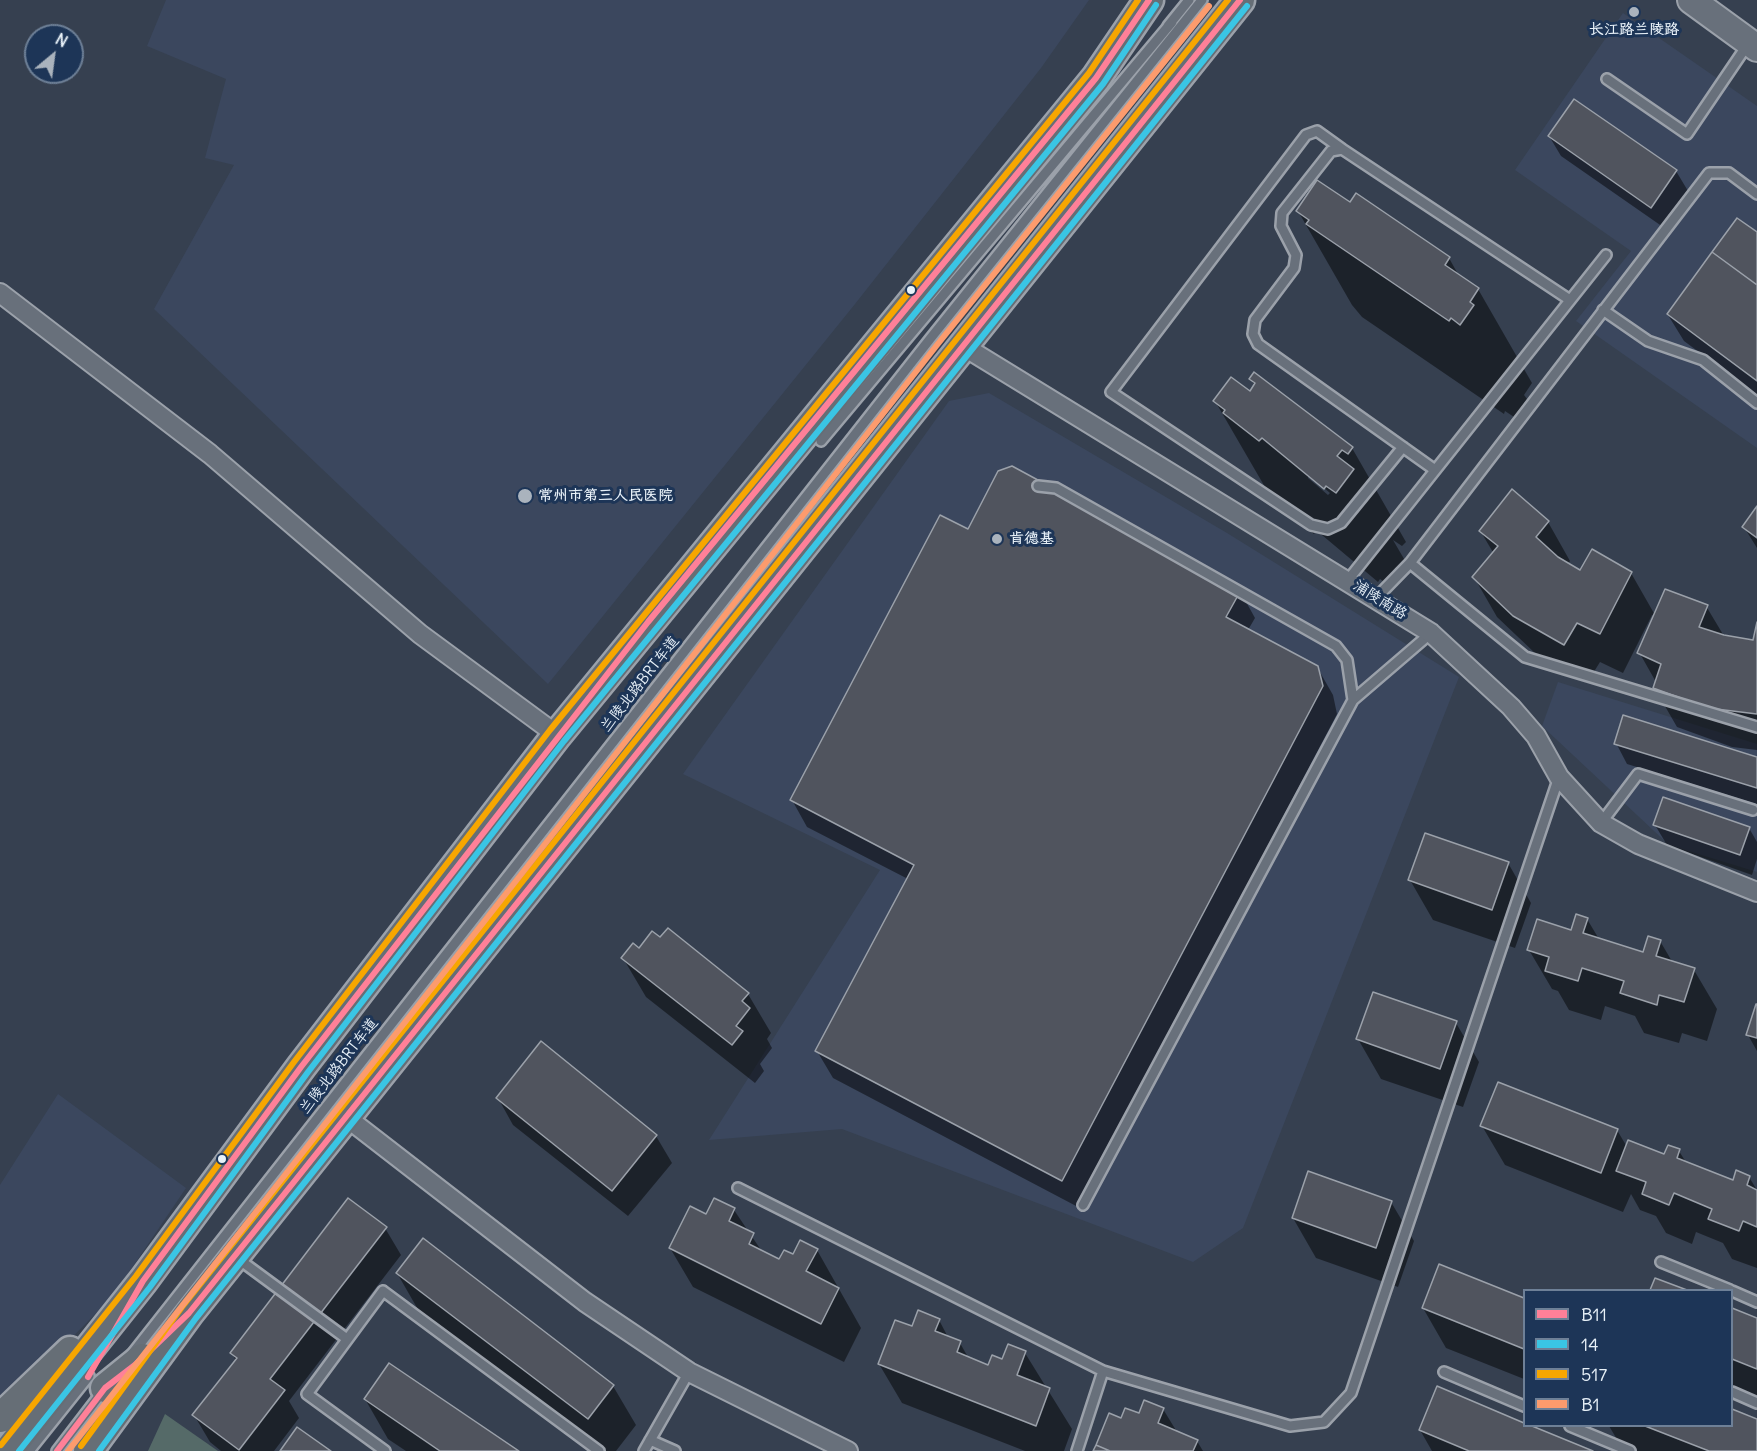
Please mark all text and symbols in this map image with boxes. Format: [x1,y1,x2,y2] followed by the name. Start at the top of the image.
[1627,5,1641,19] marker: 长江路兰陵路
[1589,21,1679,39] place label: 长江路兰陵路
[24,24,84,84] north arrow
[52,29,71,51] text: N
[905,284,917,296] unlabelled marker
[516,487,534,505] marker: 常州市第三人民医院
[538,487,673,505] place label: 常州市第三人民医院
[1009,530,1054,548] place label: 肯德基
[990,532,1004,546] marker: 肯德基
[1350,576,1410,624] street label: 浦陵南路
[597,632,683,736] street label: 兰陵北路BRT车道
[296,1014,382,1118] street label: 兰陵北路BRT车道
[216,1153,228,1165] unlabelled marker
[1523,1289,1733,1427] legend
[1581,1303,1607,1326] text: B11
[1581,1333,1599,1356] text: 14
[1581,1363,1607,1386] text: 517
[1581,1393,1600,1416] text: B1

